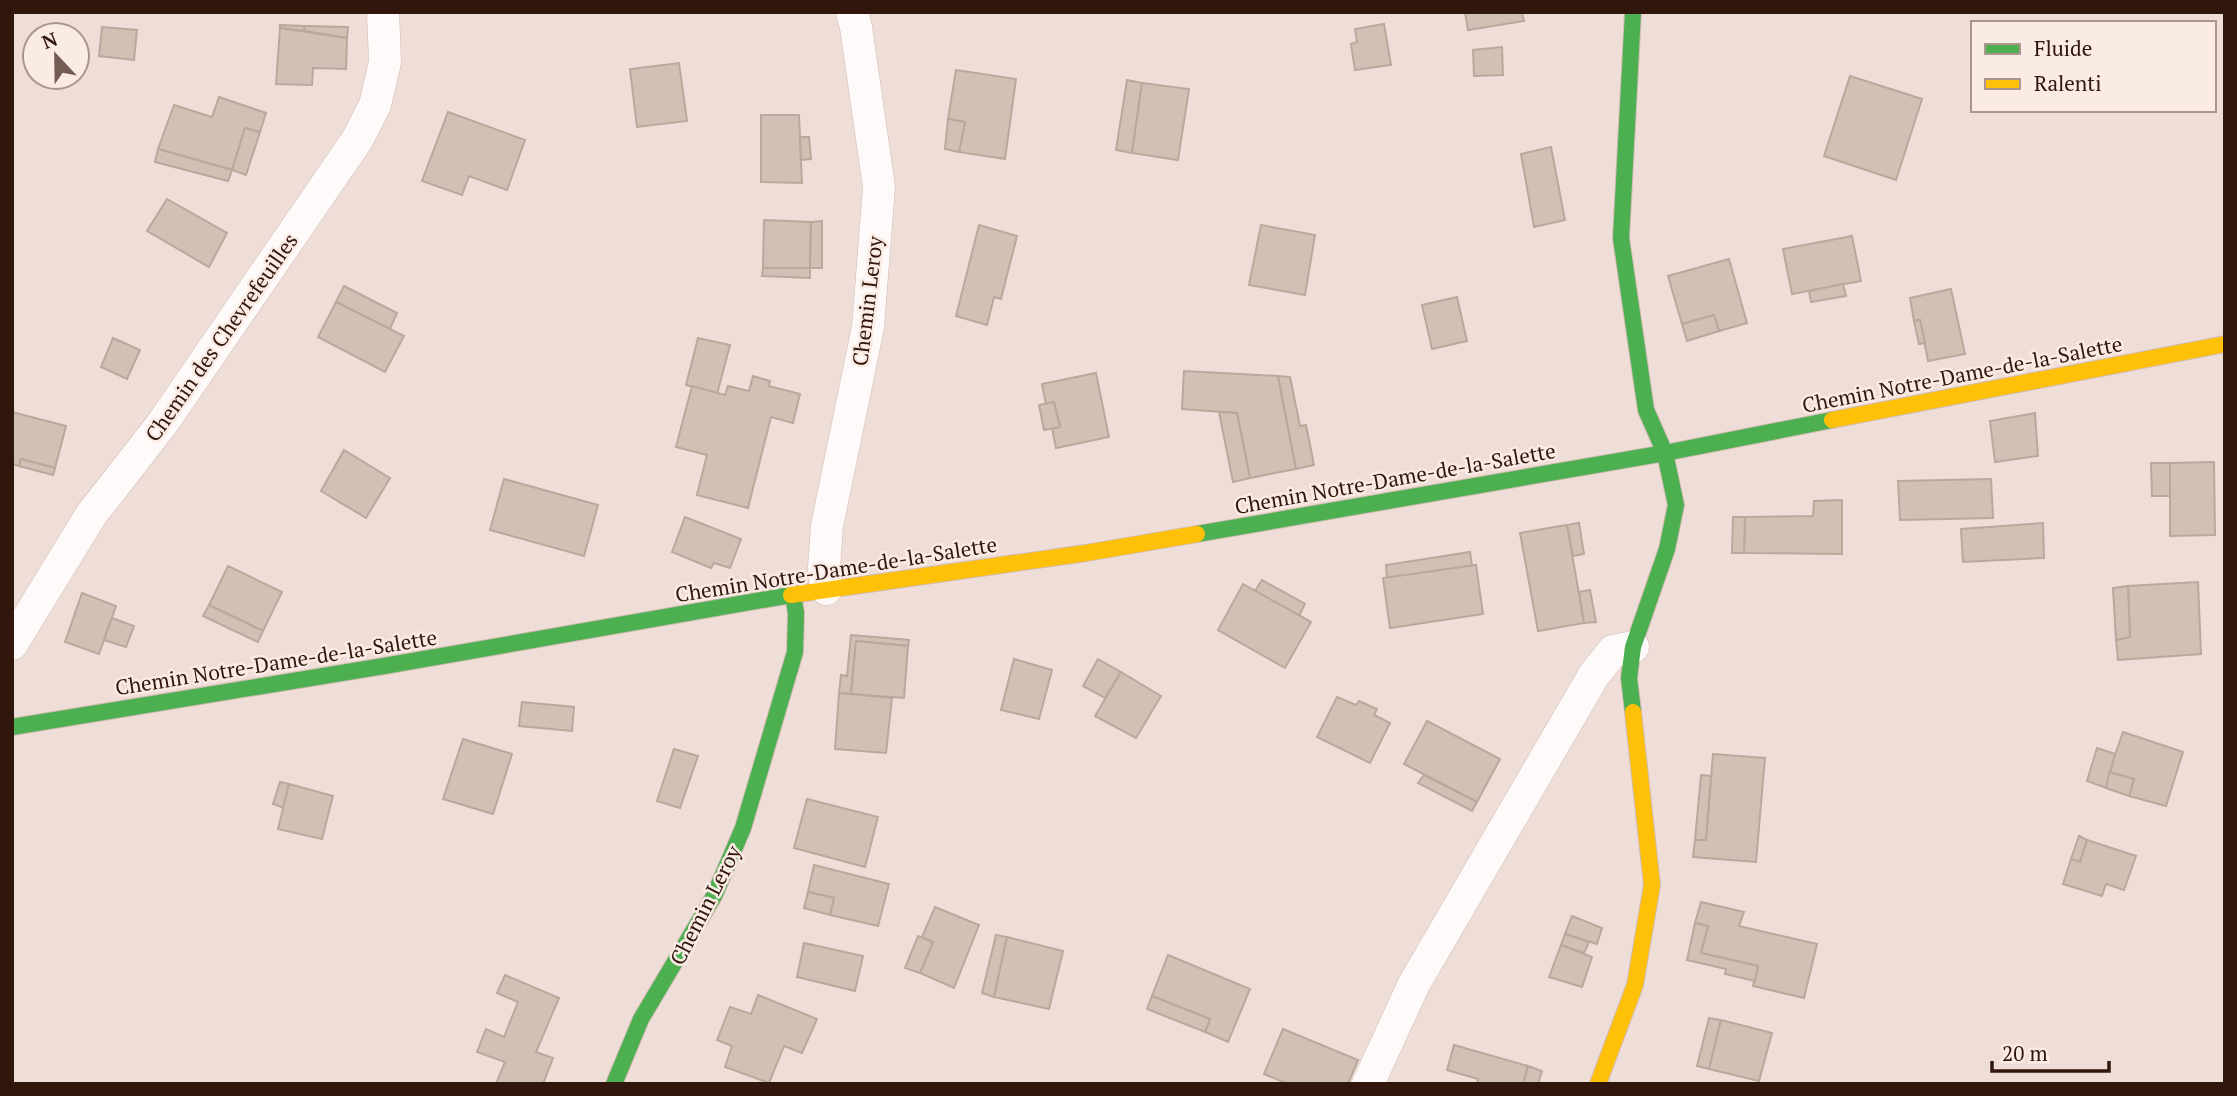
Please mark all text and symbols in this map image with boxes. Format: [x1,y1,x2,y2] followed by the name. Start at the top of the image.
[21,21,91,91] north arrow
[1971,21,2216,112] legend
[38,25,61,54] text: N
[2034,34,2092,62] text: Fluide
[2034,69,2101,97] text: Ralenti
[138,227,304,447] street label: Chemin des Chevrefeuilles
[845,234,889,367] street label: Chemin Leroy
[1800,329,2124,419] street label: Chemin Notre-Dame-de-la-Salette
[1232,436,1558,520] street label: Chemin Notre-Dame-de-la-Salette
[673,530,999,608] street label: Chemin Notre-Dame-de-la-Salette
[113,623,439,701] street label: Chemin Notre-Dame-de-la-Salette
[663,840,747,969] street label: Chemin Leroy
[1992,1030,2109,1074] scale bar
[2002,1039,2048,1067] text: 20 m

